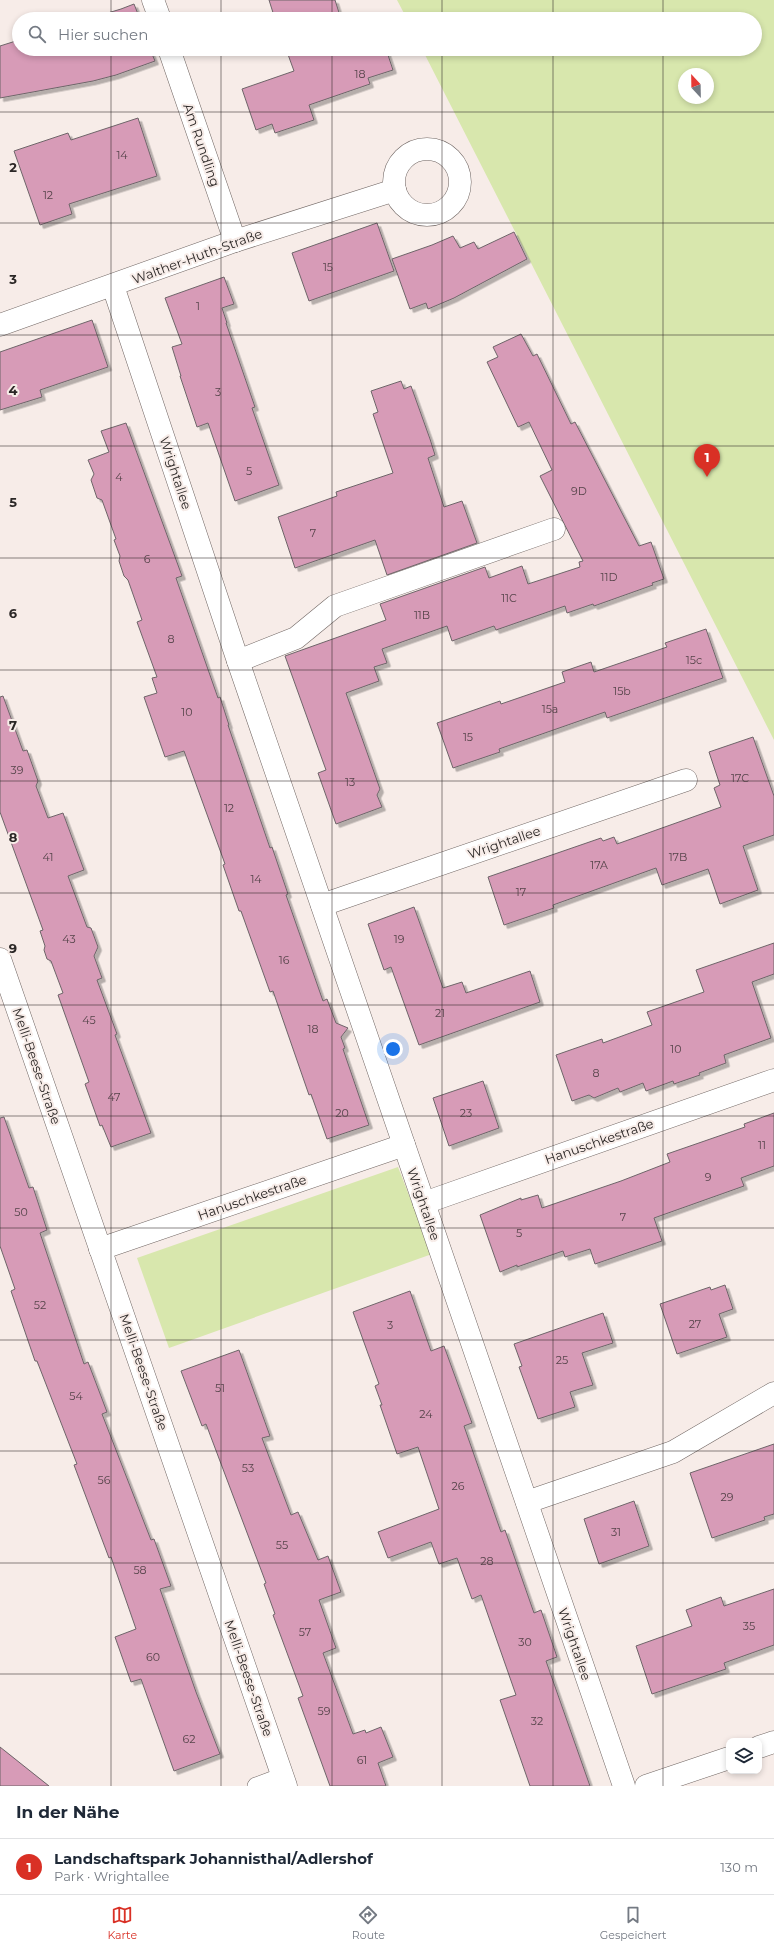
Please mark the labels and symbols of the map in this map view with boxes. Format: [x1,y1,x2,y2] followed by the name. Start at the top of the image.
[355,67,366,81] house number: 18
[678,68,714,104] north arrow
[180,101,224,189] street label: Am Rundling
[116,148,128,162] house number: 14
[9,159,17,175] text: 2
[43,188,53,202] house number: 12
[130,225,264,287] street label: Walther-Huth-Straße
[323,260,333,274] house number: 15
[8,271,17,287] text: 3
[196,299,200,313] house number: 1
[9,382,18,398] text: 4
[215,385,221,399] house number: 3
[157,435,195,512] street label: Wrightallee
[694,444,720,477] pin: 1
[246,464,252,478] house number: 5
[115,470,123,484] house number: 4
[571,484,587,498] house number: 9D
[9,494,17,510] text: 5
[310,526,316,540] house number: 7
[144,552,151,566] house number: 6
[600,570,618,584] house number: 11D
[501,591,517,605] house number: 11C
[9,605,18,621] text: 6
[414,608,430,622] house number: 11B
[167,632,175,646] house number: 8
[686,653,702,667] house number: 15c
[613,684,631,698] house number: 15b
[542,702,558,716] house number: 15a
[181,705,193,719] house number: 10
[9,717,17,733] text: 7
[463,730,473,744] house number: 15
[11,763,24,777] house number: 39
[731,771,749,785] house number: 17C
[345,775,355,789] house number: 13
[224,801,234,815] house number: 12
[466,822,543,862] street label: Wrightallee
[9,829,18,845] text: 8
[43,850,53,864] house number: 41
[669,850,687,864] house number: 17B
[590,858,608,872] house number: 17A
[250,872,262,886] house number: 14
[516,885,526,899] house number: 17
[62,932,76,946] house number: 43
[394,932,405,946] house number: 19
[9,940,17,956] text: 9
[279,953,290,967] house number: 16
[9,1005,65,1127] street label: Melli-Beese-Straße
[435,1006,445,1020] house number: 21
[82,1013,96,1027] house number: 45
[308,1022,319,1036] house number: 18
[383,1039,403,1059] your location
[670,1042,682,1056] house number: 10
[592,1066,600,1080] house number: 8
[107,1090,121,1104] house number: 47
[335,1106,349,1120] house number: 20
[460,1106,472,1120] house number: 23
[543,1115,656,1167] street label: Hanuschkestraße
[758,1138,766,1152] house number: 11
[404,1166,444,1243] street label: Wrightallee
[705,1170,712,1184] house number: 9
[196,1171,309,1223] street label: Hanuschkestraße
[14,1205,28,1219] house number: 50
[620,1210,626,1224] house number: 7
[516,1226,522,1240] house number: 5
[34,1298,46,1312] house number: 52
[116,1311,172,1433] street label: Melli-Beese-Straße
[689,1317,701,1331] house number: 27
[387,1318,393,1332] house number: 3
[556,1353,568,1367] house number: 25
[215,1381,225,1395] house number: 51
[69,1389,83,1403] house number: 54
[419,1407,433,1421] house number: 24
[242,1461,254,1475] house number: 53
[98,1473,111,1487] house number: 56
[452,1479,465,1493] house number: 26
[721,1490,734,1504] house number: 29
[611,1525,621,1539] house number: 31
[276,1538,288,1552] house number: 55
[480,1554,494,1568] house number: 28
[133,1563,147,1577] house number: 58
[555,1606,595,1683] street label: Wrightallee
[221,1617,277,1739] street label: Melli-Beese-Straße
[743,1619,755,1633] house number: 35
[299,1625,311,1639] house number: 57
[518,1635,532,1649] house number: 30
[146,1650,160,1664] house number: 60
[318,1704,331,1718] house number: 59
[531,1714,543,1728] house number: 32
[183,1732,195,1746] house number: 62
[357,1753,367,1767] house number: 61

